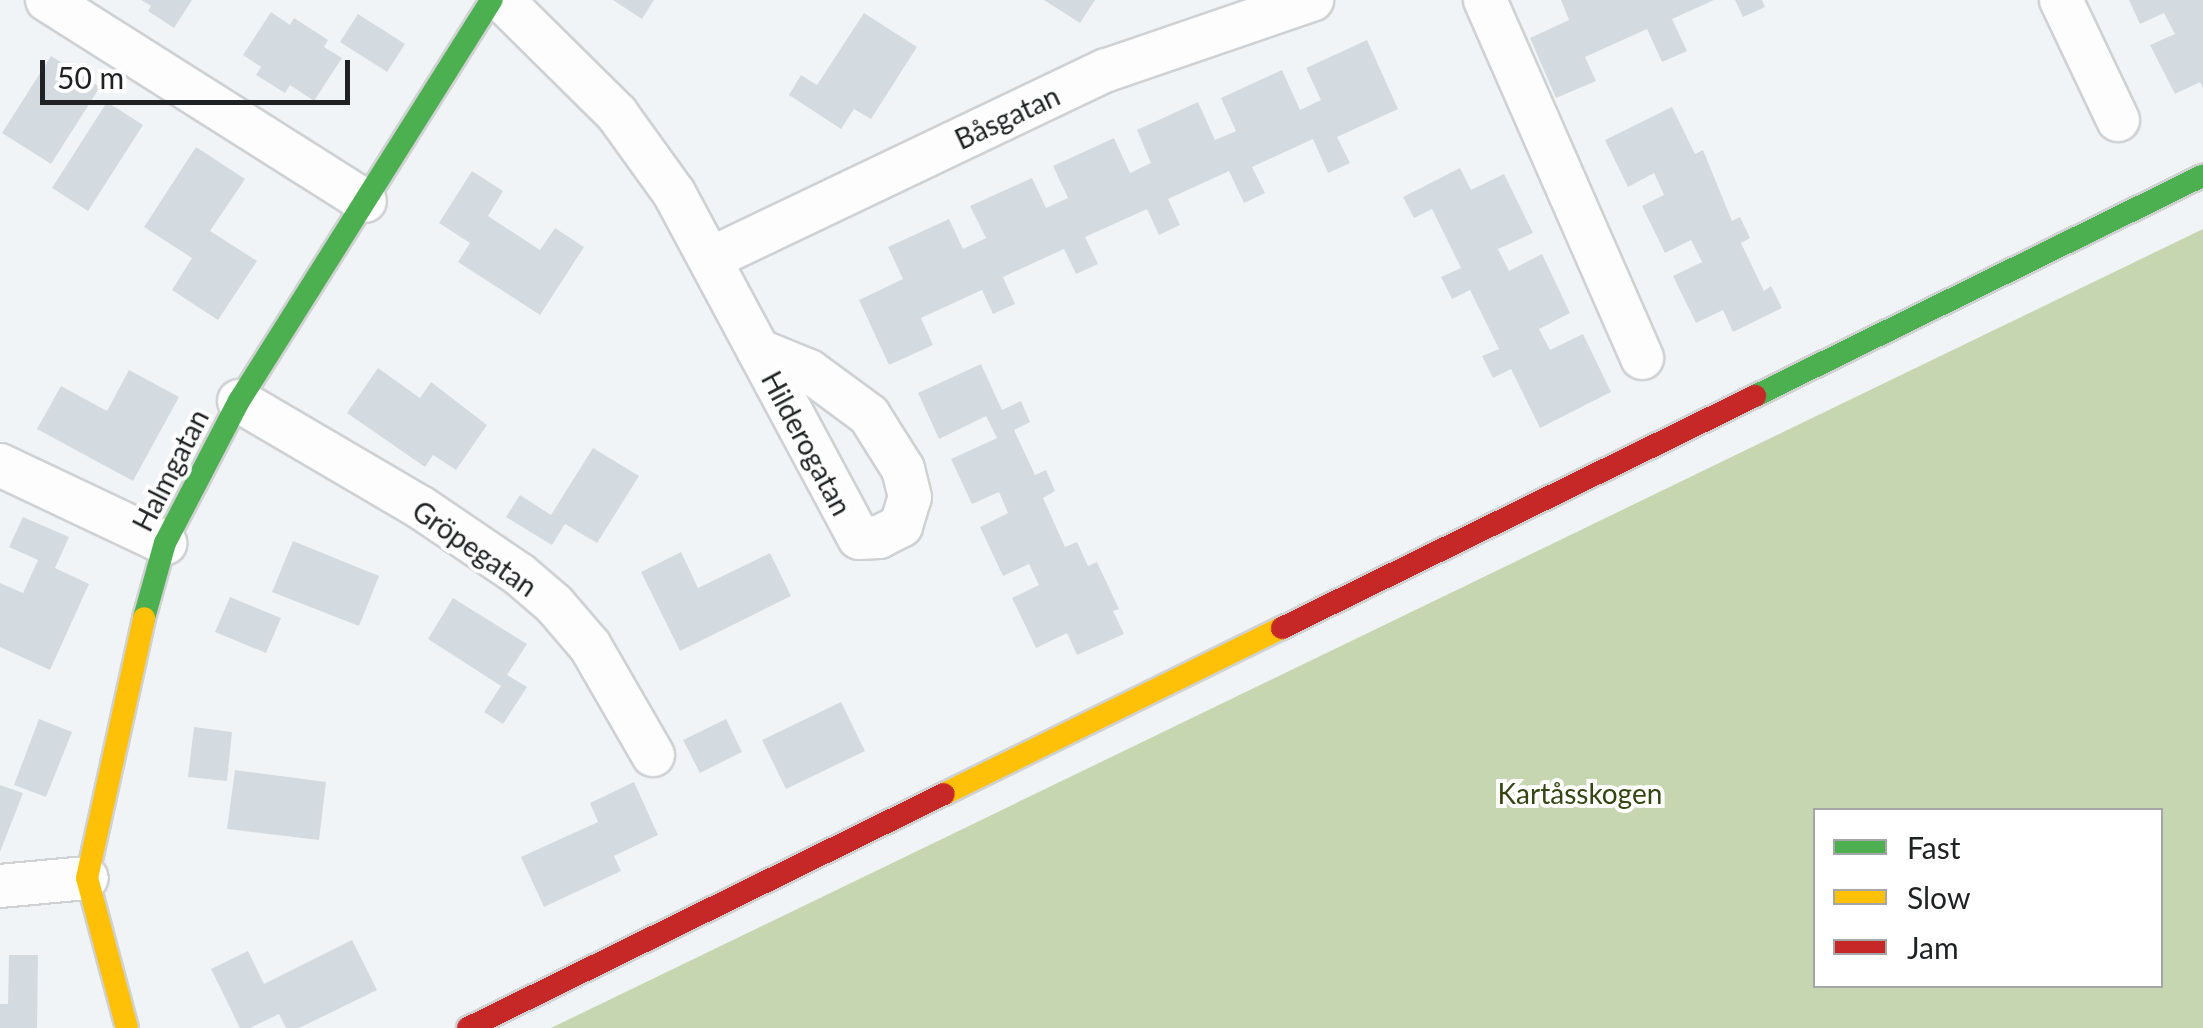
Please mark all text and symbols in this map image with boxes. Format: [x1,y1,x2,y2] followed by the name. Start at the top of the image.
[45,40,355,102] scale bar
[57,59,124,95] text: 50 m
[949,78,1065,156] street label: Båsgatan
[755,365,859,521] street label: Hilderogatan
[125,403,215,537] street label: Halmgatan
[406,493,544,603] street label: Gröpegatan
[1498,776,1662,810] park label: Kartåsskogen
[1813,808,2163,988] legend
[1907,829,1961,865] text: Fast
[1907,879,1970,915] text: Slow
[1907,929,1959,965] text: Jam

